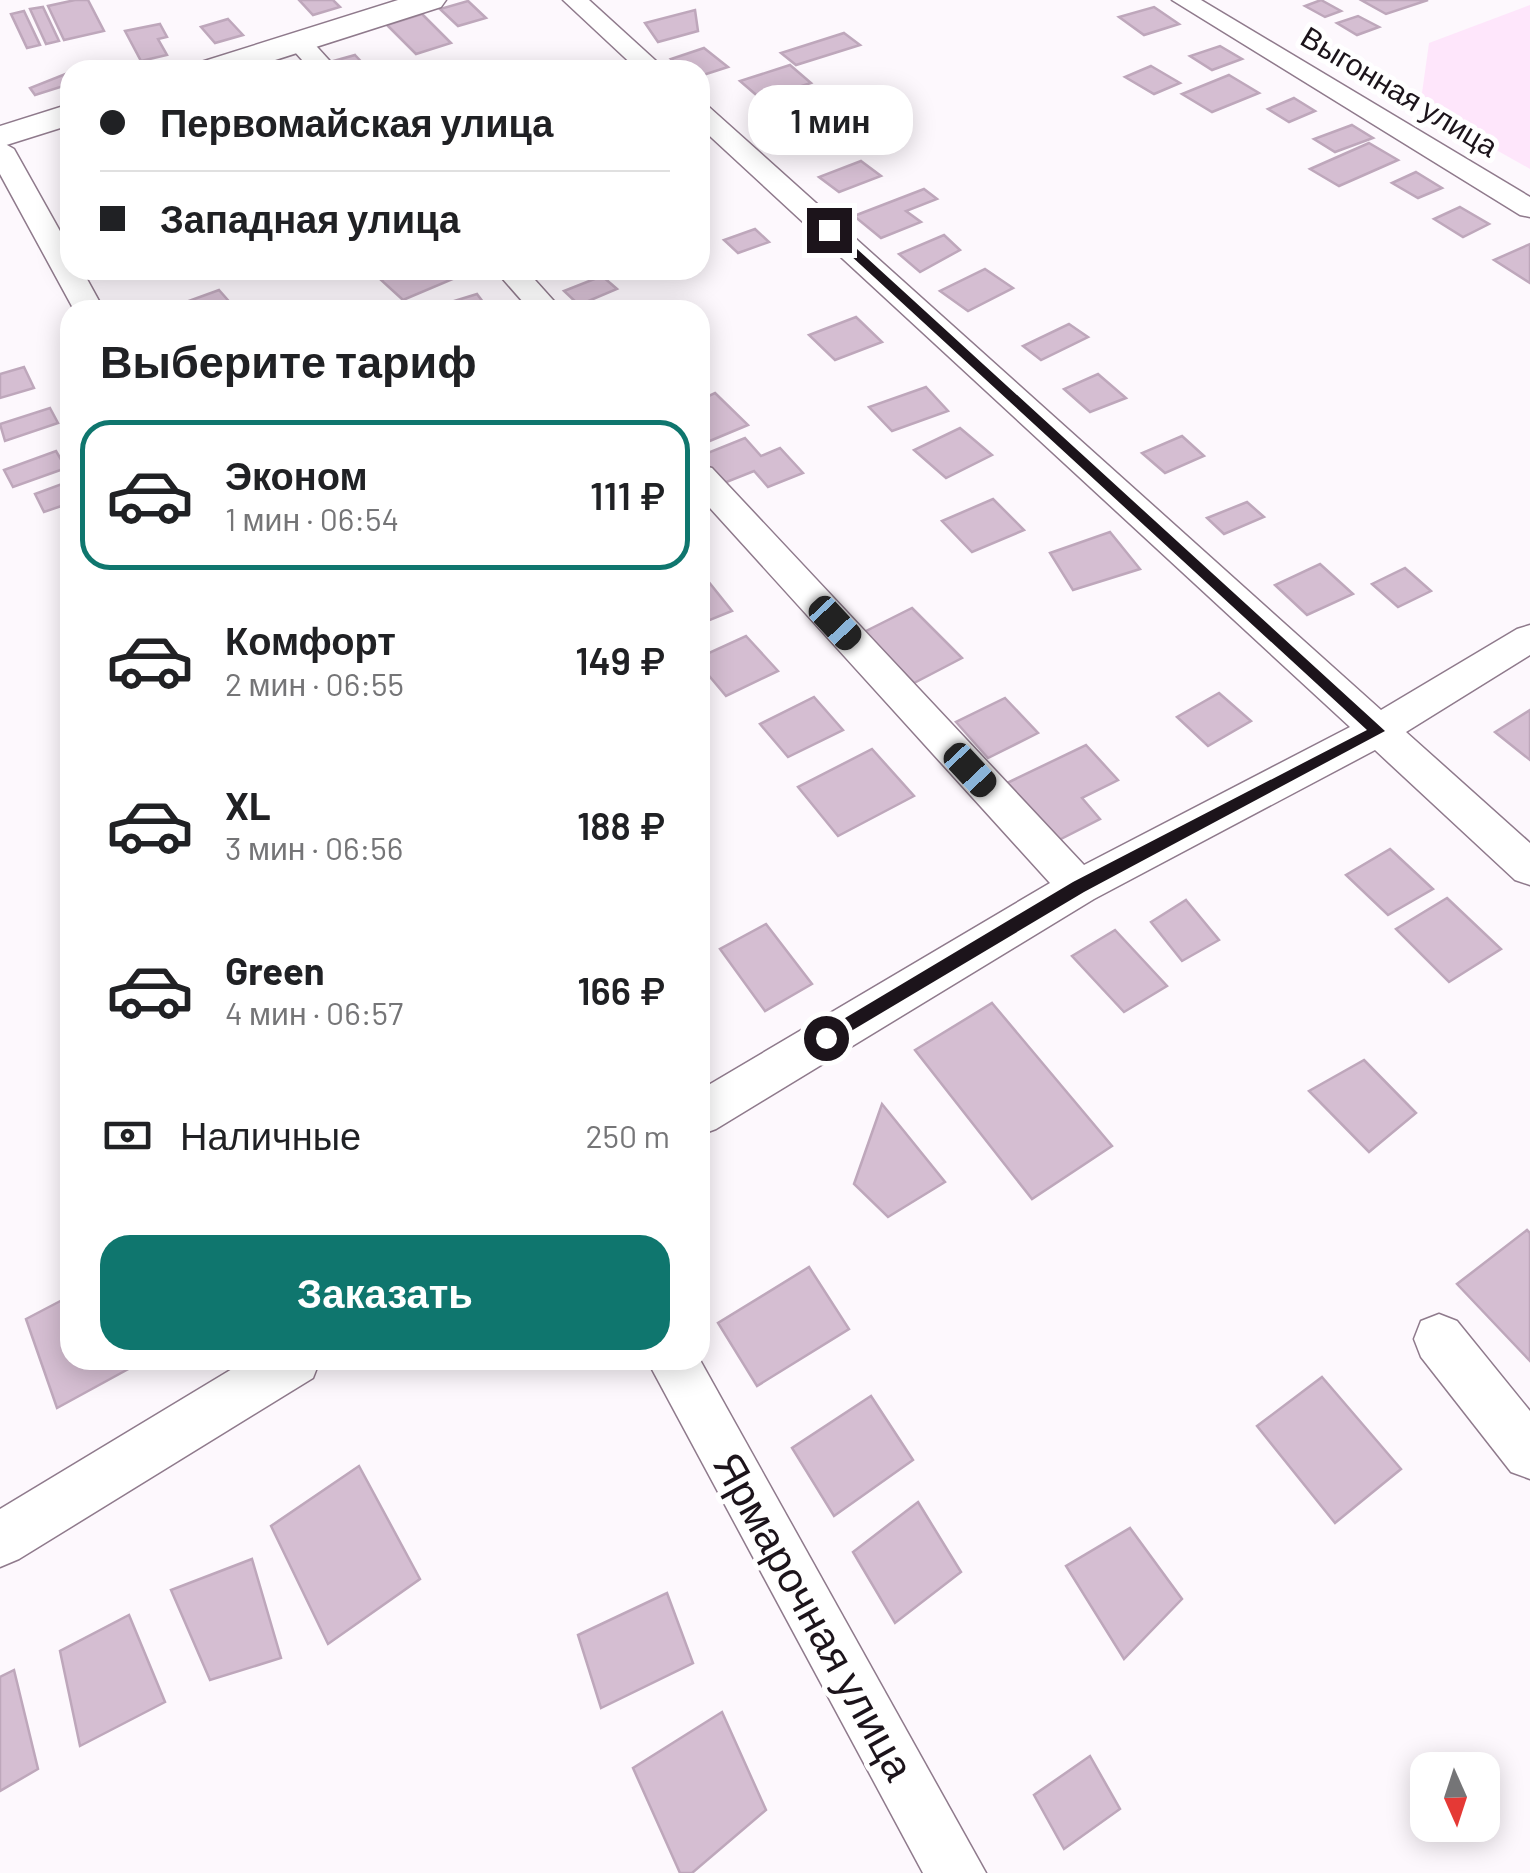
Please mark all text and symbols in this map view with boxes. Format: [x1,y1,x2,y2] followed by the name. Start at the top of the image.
[1295,17,1505,163] street label: Выгонная улица
[746,85,912,155] callout: 1 мин
[160,99,553,145] text: Первомайская улица
[790,101,871,139] text: 1 мин
[160,195,460,241] text: Западная улица
[807,208,852,253] route end
[100,333,477,387] text: Выберите тариф
[105,450,195,540] icon: car
[225,452,368,498] text: Эконом
[590,472,665,518] text: 111 ₽
[225,499,399,537] text: 1 мин · 06:54
[804,591,866,655] car
[105,615,195,705] icon: car
[225,617,396,663] text: Комфорт
[575,637,665,683] text: 149 ₽
[225,664,404,702] text: 2 мин · 06:55
[939,738,1001,802] car
[105,780,195,870] icon: car
[225,782,271,828] text: XL
[577,802,665,848] text: 188 ₽
[225,828,403,866] text: 3 мин · 06:56
[105,945,195,1035] icon: car
[225,947,325,993] text: Green
[577,967,665,1013] text: 166 ₽
[225,993,403,1031] text: 4 мин · 06:57
[804,1016,849,1061] route start
[100,1108,155,1163] icon: cash
[180,1112,361,1158] text: Наличные
[585,1116,670,1154] text: 250 m
[100,1235,670,1350] button: Заказать
[704,1443,927,1789] street label: Ярмарочная улица
[1410,1752,1500,1842] north arrow
[1410,1752,1500,1842] map controls

